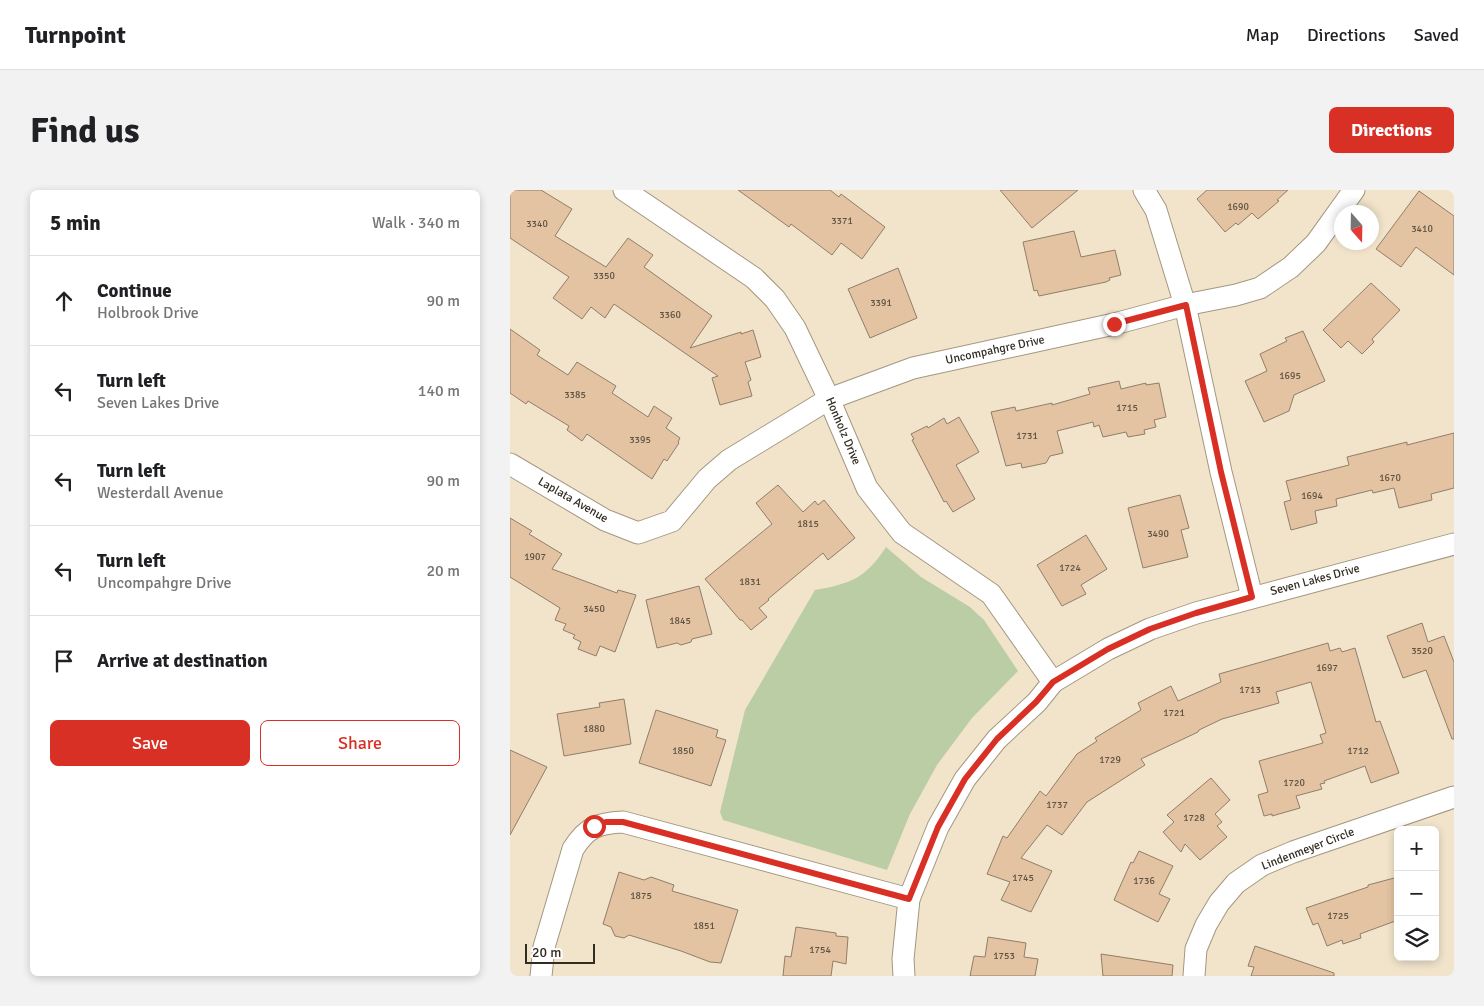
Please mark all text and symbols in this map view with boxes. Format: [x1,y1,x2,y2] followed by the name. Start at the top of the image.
[25,20,126,50] text: Turnpoint
[1246,24,1279,46] text: Map
[1307,24,1386,46] text: Directions
[1414,24,1459,46] text: Saved
[1329,107,1454,153] button: Directions
[30,109,140,152] text: Find us
[1227,201,1249,213] house number: 1690
[1334,205,1379,250] north arrow
[50,210,101,236] text: 5 min
[372,213,460,233] text: Walk · 340 m
[831,215,853,227] house number: 3371
[526,218,548,230] house number: 3340
[1411,223,1433,235] house number: 3410
[593,270,615,282] house number: 3350
[97,279,172,303] text: Continue
[50,287,78,315] icon: ahead
[426,291,460,311] text: 90 m
[870,297,892,309] house number: 3391
[97,303,199,323] text: Holbrook Drive
[659,309,681,321] house number: 3360
[1103,313,1126,336] route end
[944,332,1046,368] street label: Uncompahgre Drive
[97,369,166,393] text: Turn left
[1279,370,1301,382] house number: 1695
[50,377,78,405] icon: left
[418,381,460,401] text: 140 m
[564,389,586,401] house number: 3385
[97,393,219,413] text: Seven Lakes Drive
[822,395,864,467] street label: Honholz Drive
[1116,402,1138,414] house number: 1715
[1016,430,1038,442] house number: 1731
[629,434,651,446] house number: 3395
[97,459,166,483] text: Turn left
[50,467,78,495] icon: left
[426,471,460,491] text: 90 m
[1379,472,1401,484] house number: 1670
[535,474,611,526] street label: Laplata Avenue
[97,483,224,503] text: Westerdall Avenue
[1301,490,1323,502] house number: 1694
[797,518,819,530] house number: 1815
[1147,528,1169,540] house number: 3490
[97,549,166,573] text: Turn left
[524,551,546,563] house number: 1907
[50,557,78,585] icon: left
[426,561,460,581] text: 20 m
[1269,561,1361,599] street label: Seven Lakes Drive
[1059,562,1081,574] house number: 1724
[97,573,232,593] text: Uncompahgre Drive
[739,576,761,588] house number: 1831
[583,603,605,615] house number: 3450
[669,615,691,627] house number: 1845
[1411,645,1433,657] house number: 3520
[50,647,78,675] icon: arrive
[97,649,268,673] text: Arrive at destination
[1316,662,1338,674] house number: 1697
[1239,684,1261,696] house number: 1713
[1163,707,1185,719] house number: 1721
[50,720,250,766] button: Save
[260,720,460,766] button: Share
[583,723,605,735] house number: 1880
[672,745,694,757] house number: 1850
[1347,745,1369,757] house number: 1712
[1099,754,1121,766] house number: 1729
[1283,777,1305,789] house number: 1720
[1046,799,1068,811] house number: 1737
[1183,812,1205,824] house number: 1728
[583,815,606,838] route start
[1259,824,1357,874] street label: Lindenmeyer Circle
[1394,826,1439,961] map controls
[1394,826,1439,871] button: +
[1394,871,1439,916] button: −
[1012,872,1034,884] house number: 1745
[1133,875,1155,887] house number: 1736
[630,890,652,902] house number: 1875
[1327,910,1349,922] house number: 1725
[1394,916,1439,961] button: layers
[693,920,715,932] house number: 1851
[525,941,595,964] scale bar
[532,944,561,961] text: 20 m
[809,944,831,956] house number: 1754
[993,950,1015,962] house number: 1753

